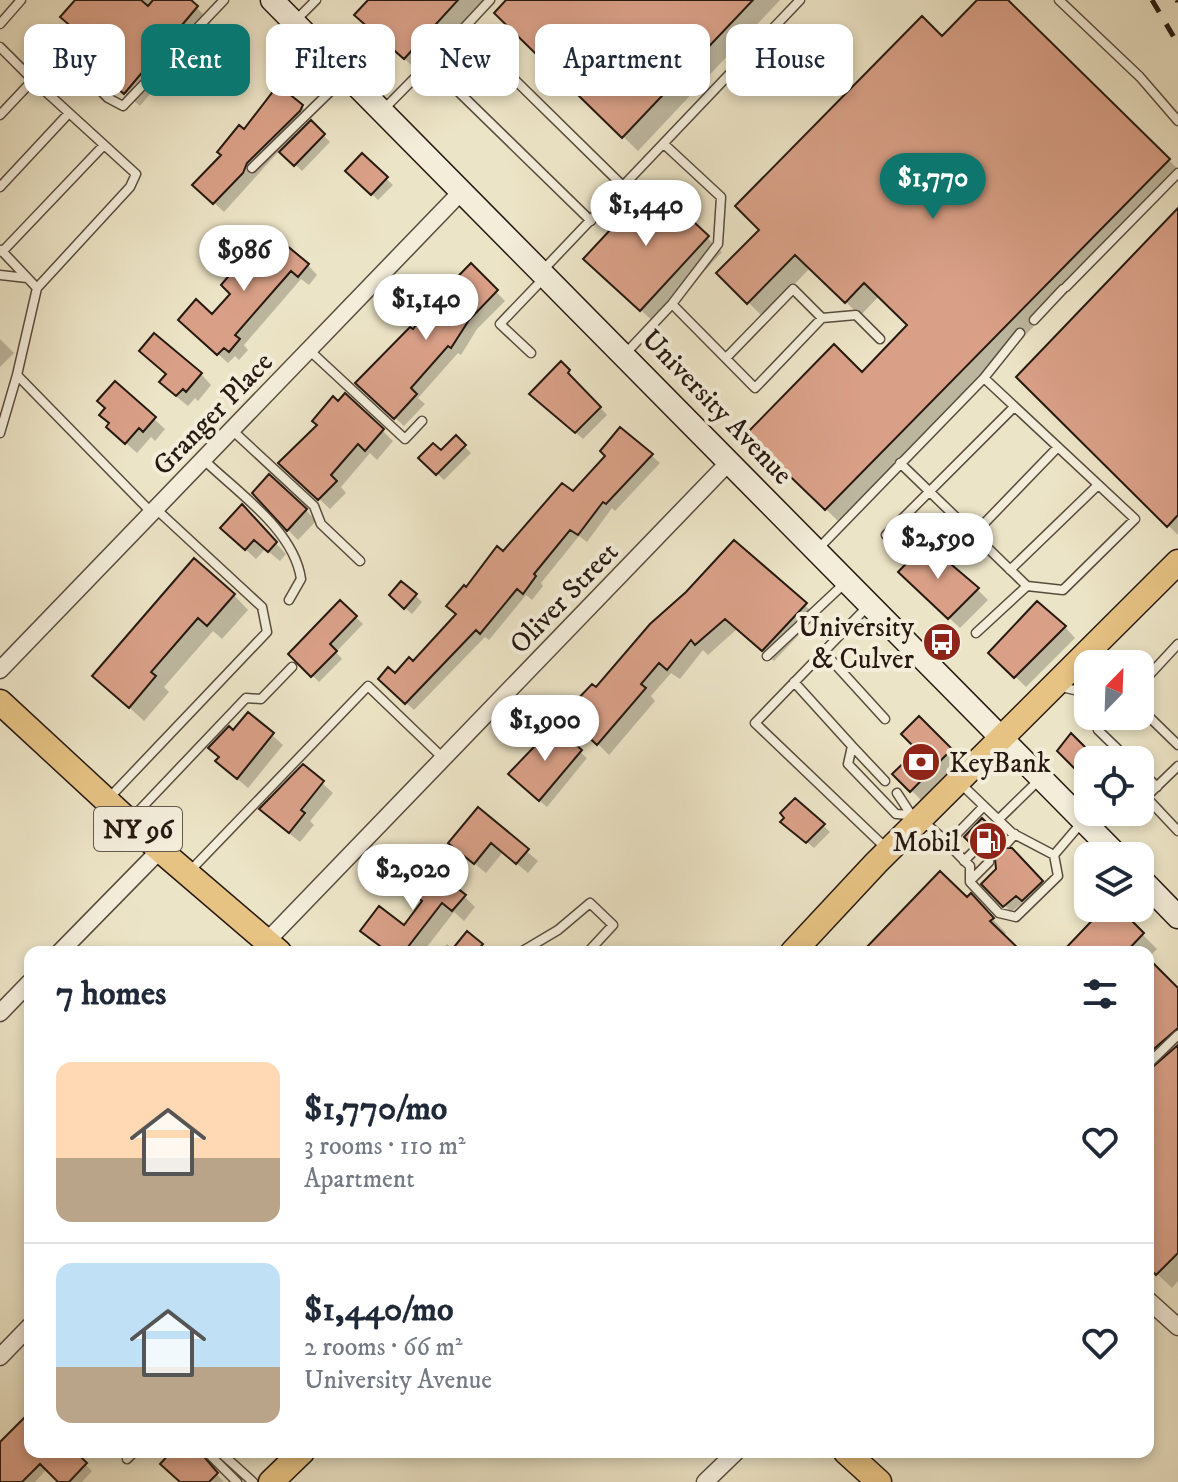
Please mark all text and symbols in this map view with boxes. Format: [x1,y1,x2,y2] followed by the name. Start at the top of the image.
[24,24,125,96] chip: Buy
[141,24,250,96] chip: Rent
[266,24,395,96] chip: Filters
[411,24,519,96] chip: New
[535,24,710,96] chip: Apartment
[726,24,853,96] chip: House
[868,153,998,221] pin: $1,770
[898,162,968,195] text: $1,770
[581,180,711,248] pin: $1,440
[608,189,684,222] text: $1,440
[197,225,291,293] pin: $986
[217,234,271,267] text: $986
[361,274,491,342] pin: $1,140
[391,283,461,316] text: $1,140
[634,322,800,492] street label: University Avenue
[146,345,281,483] street label: Granger Place
[873,513,1003,581] pin: $2,590
[901,522,975,555] text: $2,590
[502,535,626,661] street label: Oliver Street
[798,610,915,677] place label: University & Culver
[921,621,963,663] bus stop icon: University & Culver
[1074,650,1154,730] north arrow
[1074,650,1154,922] map controls
[480,695,610,763] pin: $1,900
[509,704,581,737] text: $1,900
[900,741,942,783] bank icon: KeyBank
[949,746,1051,781] place label: KeyBank
[1074,746,1154,826] button: locate
[94,807,182,851] road number: NY 96
[967,820,1009,862] fuel station icon: Mobil
[892,825,961,860] place label: Mobil
[1074,842,1154,922] button: layers
[348,844,478,912] pin: $2,020
[376,853,451,886] text: $2,020
[1078,972,1122,1016] icon: filters
[56,973,166,1015] text: 7 homes
[304,1088,447,1130] text: $1,770/mo
[120,1094,216,1190] icon: home
[1078,1120,1122,1164] icon: heart
[304,1130,466,1163] text: 3 rooms · 110 m²
[304,1163,415,1196] text: Apartment
[304,1289,454,1331] text: $1,440/mo
[120,1295,216,1391] icon: home
[1078,1321,1122,1365] icon: heart
[304,1331,463,1364] text: 2 rooms · 66 m²
[304,1364,492,1397] text: University Avenue

